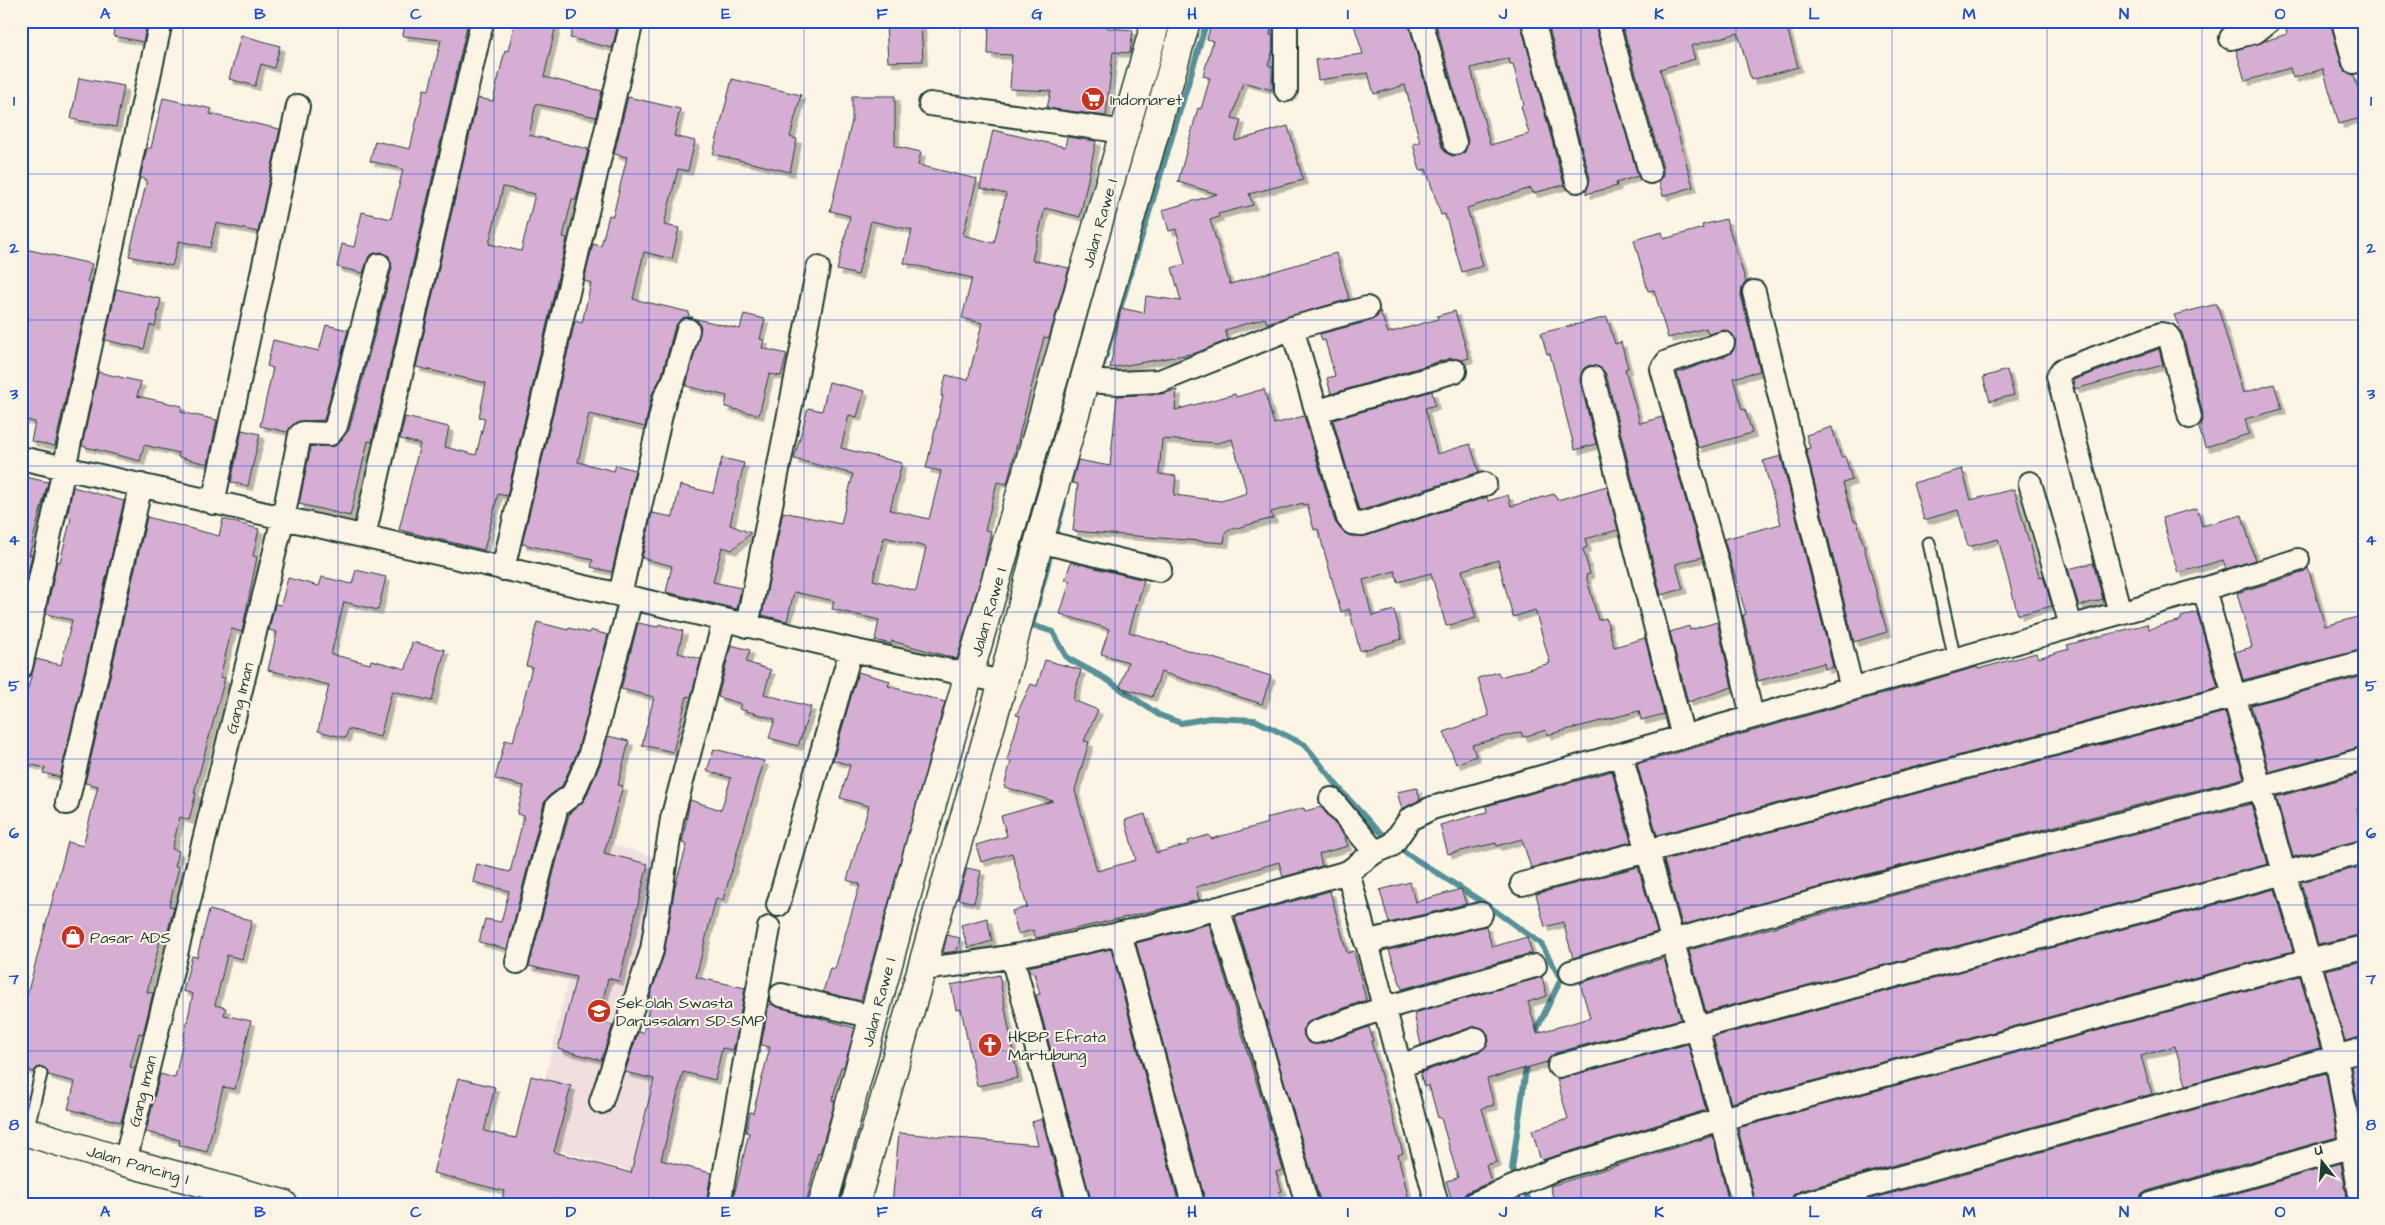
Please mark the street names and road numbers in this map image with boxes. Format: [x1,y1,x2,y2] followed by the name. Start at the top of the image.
[1077,176,1123,270] street label: Jalan Rawe I
[966,565,1012,659] street label: Jalan Rawe I
[220,660,260,737] street label: Gang Iman
[856,955,901,1049] street label: Jalan Rawe I
[123,1053,163,1130] street label: Gang Iman
[84,1140,192,1191] street label: Jalan Pancing I

